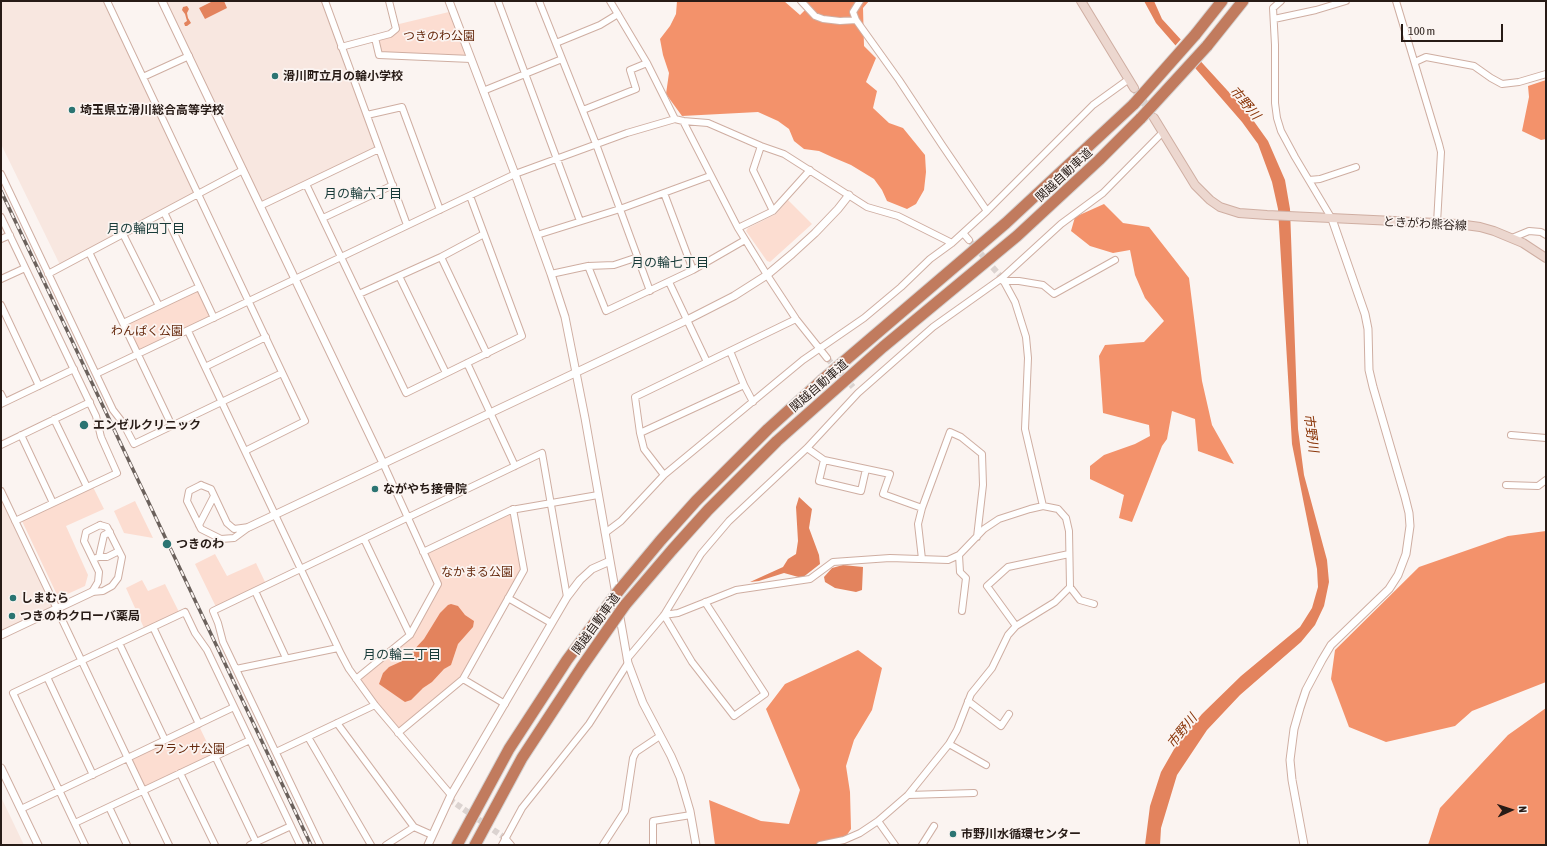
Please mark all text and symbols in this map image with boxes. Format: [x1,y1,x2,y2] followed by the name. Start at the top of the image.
[1403,16,1505,42] scale bar
[1408,24,1435,38] text: 100 m
[403,29,475,43] park label: つきのわ公園
[283,69,403,83] place label: 滑川町立月の輪小学校
[270,71,280,81] marker: 滑川町立月の輪小学校
[1226,83,1264,123] water label: 市野川
[80,103,224,117] place label: 埼玉県立滑川総合高等学校
[67,105,77,115] marker: 埼玉県立滑川総合高等学校
[1033,145,1095,205] street label: 関越自動車道
[324,186,402,202] district label: 月の輪六丁目
[1383,215,1467,233] street label: ときがわ熊谷線
[107,221,185,237] district label: 月の輪四丁目
[631,255,709,271] district label: 月の輪七丁目
[111,324,183,338] park label: わんぱく公園
[787,357,851,415] street label: 関越自動車道
[1301,413,1321,453] water label: 市野川
[93,418,201,432] place label: エンゼルクリニック
[78,419,90,431] marker: エンゼルクリニック
[383,482,467,496] place label: ながやち接骨院
[370,484,380,494] marker: ながやち接骨院
[176,537,224,551] place label: つきのわ
[161,538,173,550] marker: つきのわ
[441,565,513,579] park label: なかまる公園
[21,591,69,605] place label: しまむら
[569,591,623,657] street label: 関越自動車道
[8,593,18,603] marker: しまむら
[20,609,140,623] place label: つきのわクローバ薬局
[7,611,17,621] marker: つきのわクローバ薬局
[363,647,441,663] district label: 月の輪三丁目
[1164,711,1200,751] water label: 市野川
[153,742,225,756] park label: フランサ公園
[1491,790,1531,830] north arrow
[1517,806,1529,813] text: N
[961,827,1081,841] place label: 市野川水循環センター
[948,829,958,839] marker: 市野川水循環センター

